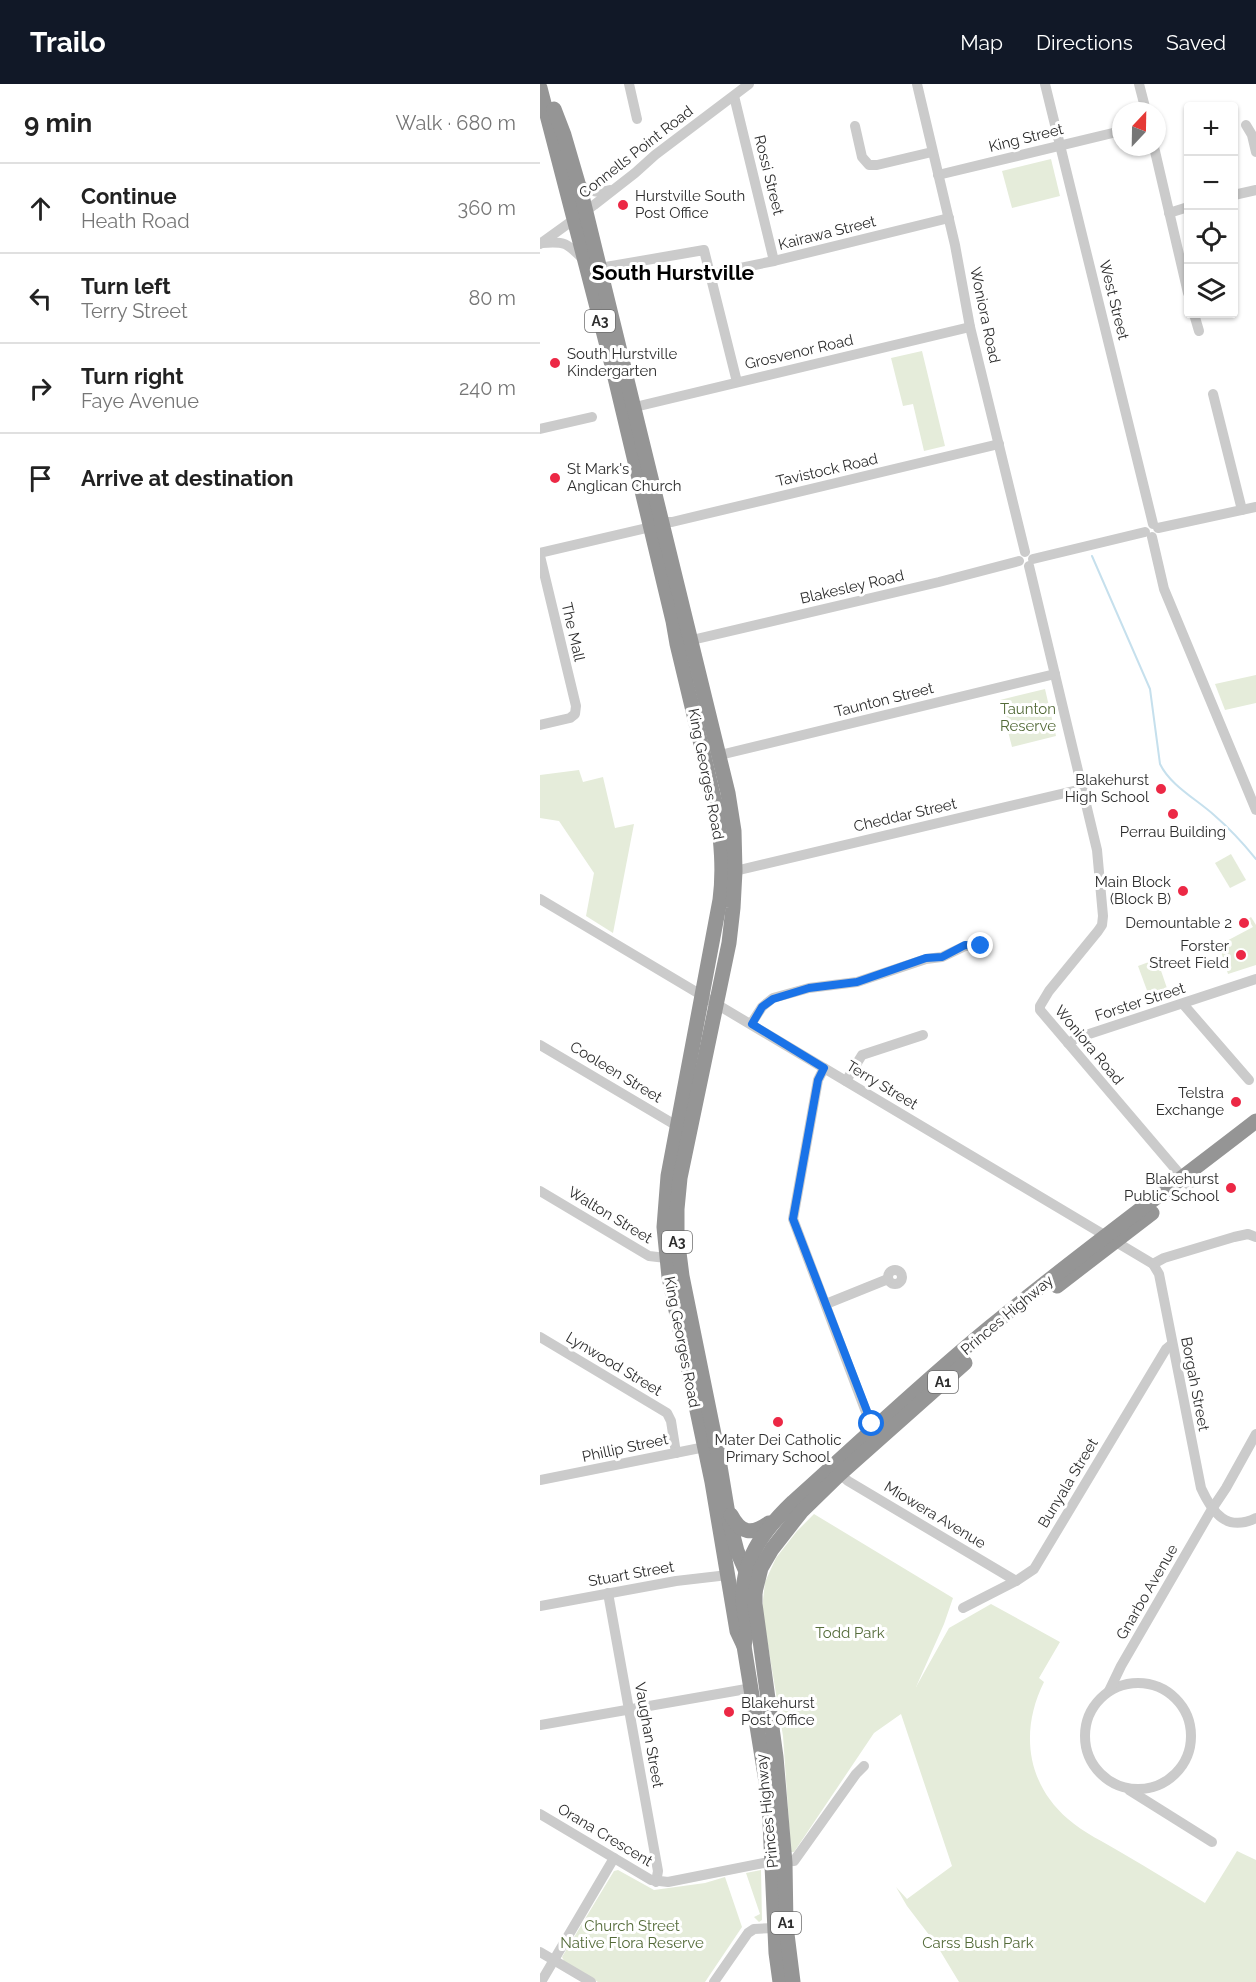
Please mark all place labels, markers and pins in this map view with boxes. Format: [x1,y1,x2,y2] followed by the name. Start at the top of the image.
[635,187,745,222] place label: Hurstville South Post Office
[616,198,630,212] marker: Hurstville South Post Office
[567,345,677,380] place label: South Hurstville Kindergarten
[548,356,562,370] marker: South Hurstville Kindergarten
[567,460,681,495] place label: St Mark's Anglican Church
[548,471,562,485] marker: St Mark's Anglican Church
[1065,771,1150,806] place label: Blakehurst High School
[1154,782,1168,796] marker: Blakehurst High School
[1166,807,1180,821] marker: Perrau Building
[1120,823,1226,841] place label: Perrau Building
[1095,873,1171,908] place label: Main Block (Block B)
[1176,884,1190,898] marker: Main Block (Block B)
[1125,914,1232,932] place label: Demountable 2
[1237,916,1251,930] marker: Demountable 2
[1149,937,1230,972] place label: Forster Street Field
[1234,948,1248,962] marker: Forster Street Field
[1156,1084,1224,1119] place label: Telstra Exchange
[1229,1095,1243,1109] marker: Telstra Exchange
[1124,1170,1220,1205] place label: Blakehurst Public School
[1224,1181,1238,1195] marker: Blakehurst Public School
[771,1415,785,1429] marker: Mater Dei Catholic Primary School
[715,1431,841,1466] place label: Mater Dei Catholic Primary School
[741,1694,815,1729] place label: Blakehurst Post Office
[722,1705,736,1719] marker: Blakehurst Post Office

